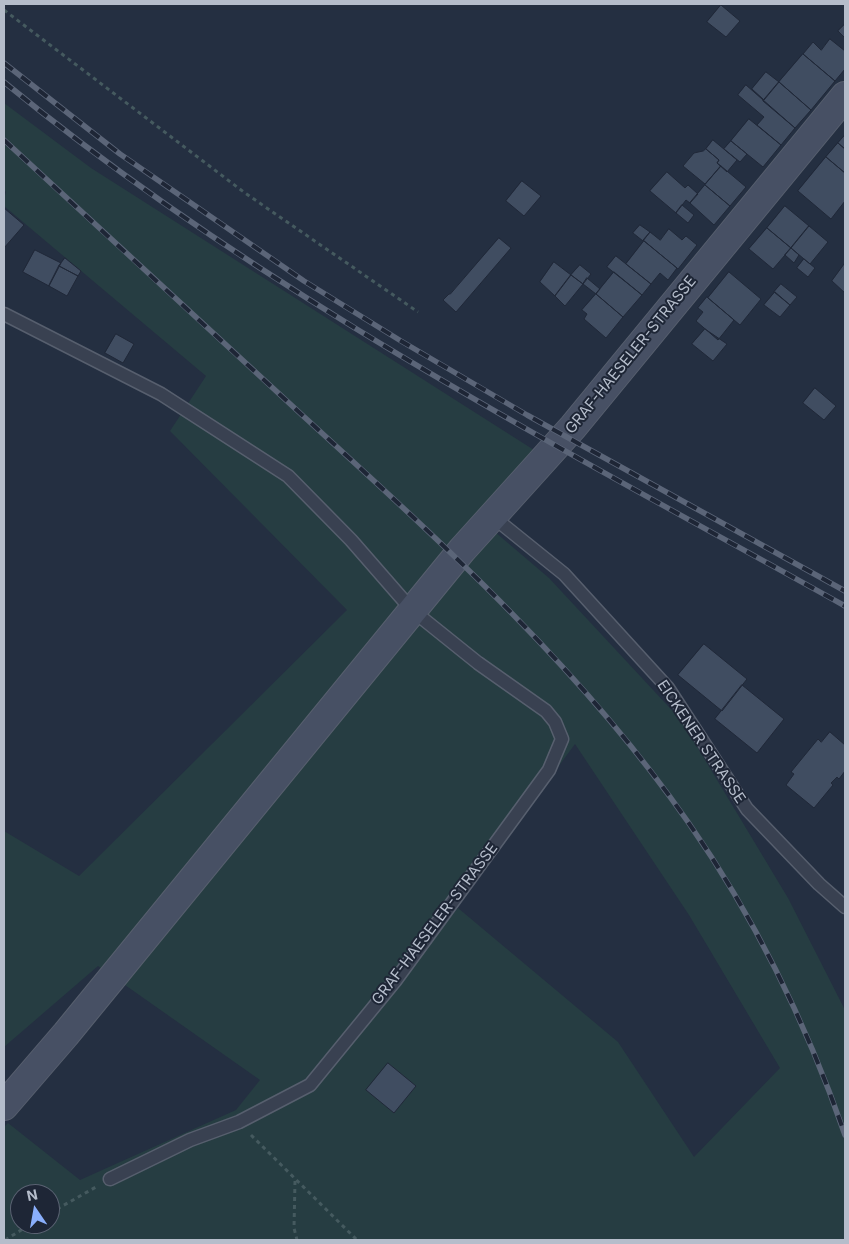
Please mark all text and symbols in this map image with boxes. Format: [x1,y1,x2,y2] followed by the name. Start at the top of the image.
[562,273,700,437] street label: GRAF-HAESELER-STRASSE
[653,677,749,807] street label: EICKENER STRASSE
[368,840,502,1008] street label: GRAF-HAESELER-STRASSE
[10,1184,60,1234] north arrow
[25,1185,39,1204] text: N

